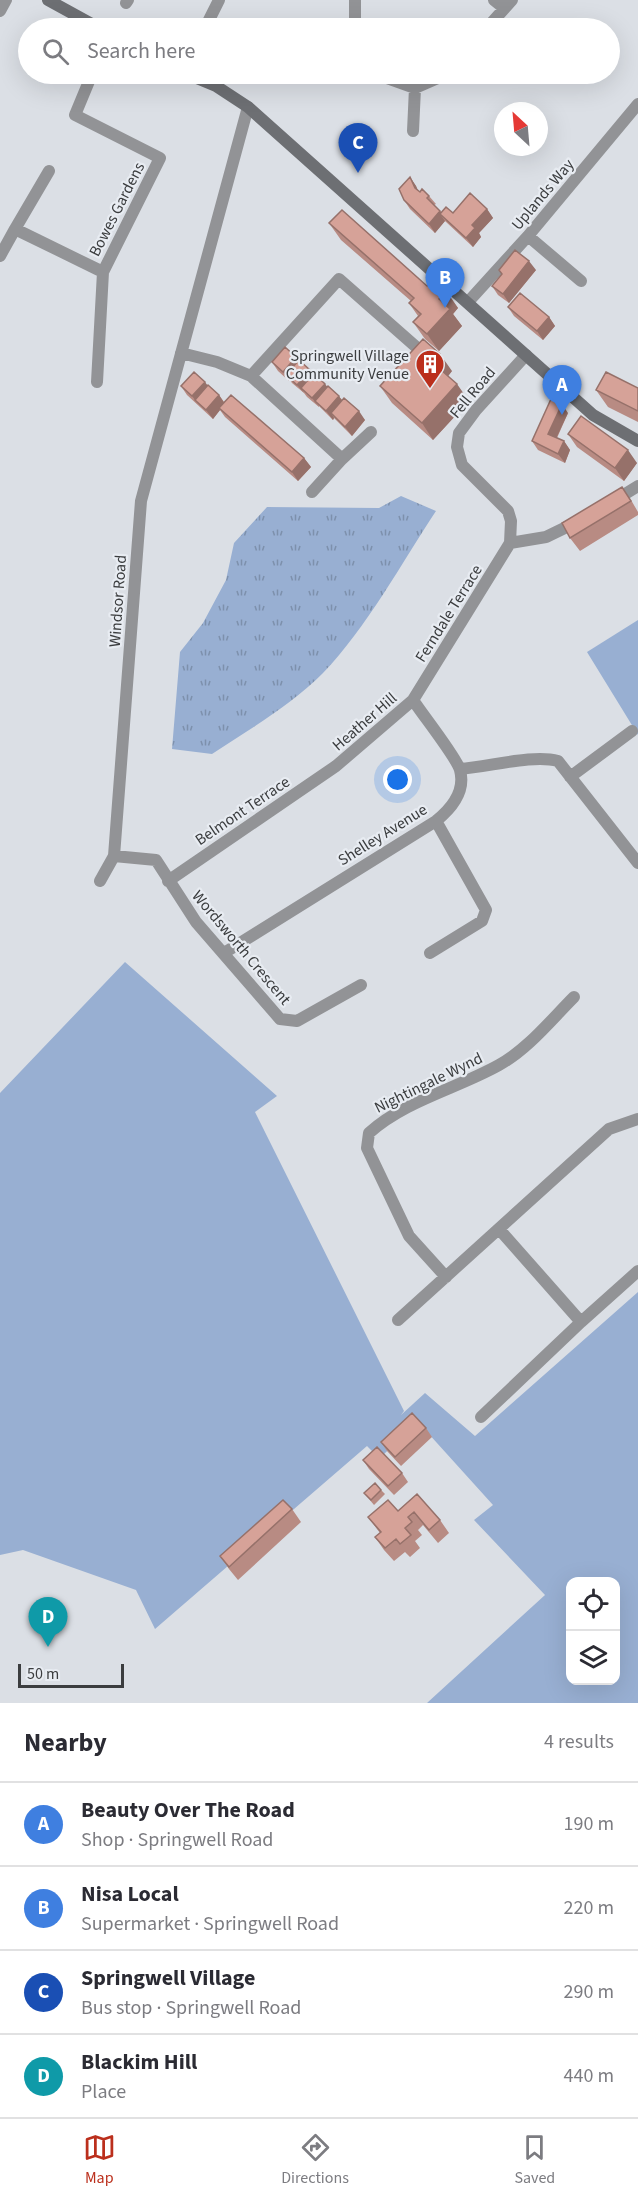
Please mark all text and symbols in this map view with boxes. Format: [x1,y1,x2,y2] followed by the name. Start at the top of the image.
[18,18,620,84] search box
[39,35,72,68] icon: search
[87,35,195,67] text: Search here
[494,102,548,156] north arrow
[338,124,378,173] pin: C
[506,154,579,235] street label: Uplands Way
[84,158,150,260] street label: Bowes Gardens
[426,258,464,308] pin: B
[286,345,409,385] place label: Springwell Village Community Venue
[414,348,446,390] building icon: Springwell Village Community Venue
[445,362,501,423] street label: Fell Road
[542,366,582,415] pin: A
[104,554,132,648] street label: Windsor Road
[410,560,488,667] street label: Ferndale Terrace
[328,687,402,756] street label: Heather Hill
[383,765,412,794] your location
[191,771,294,851] street label: Belmont Terrace
[334,799,431,871] street label: Shelley Avenue
[187,886,296,1010] street label: Wordsworth Crescent
[371,1047,486,1119] street label: Nightingale Wynd
[566,1577,620,1685] map controls
[566,1577,620,1631] button: locate
[28,1598,68,1647] pin: D
[566,1631,620,1685] button: layers
[18,1661,124,1688] scale bar
[27,1663,59,1685] text: 50 m
[24,1724,107,1761] text: Nearby
[544,1728,614,1756] text: 4 results
[81,1794,295,1826] text: Beauty Over The Road
[38,1810,49,1838] text: A
[564,1810,614,1838] text: 190 m
[81,1826,273,1854] text: Shop · Springwell Road
[81,1878,179,1910] text: Nisa Local
[37,1894,50,1922] text: B
[564,1894,614,1922] text: 220 m
[81,1910,339,1938] text: Supermarket · Springwell Road
[81,1962,255,1994] text: Springwell Village
[38,1978,49,2006] text: C
[564,1978,614,2006] text: 290 m
[81,1994,301,2022] text: Bus stop · Springwell Road
[81,2046,197,2078] text: Blackim Hill
[37,2062,50,2090] text: D
[564,2062,614,2090] text: 440 m
[81,2078,126,2106] text: Place
[83,2131,116,2189] tab: Map
[281,2131,349,2189] tab: Directions
[514,2131,555,2189] tab: Saved

